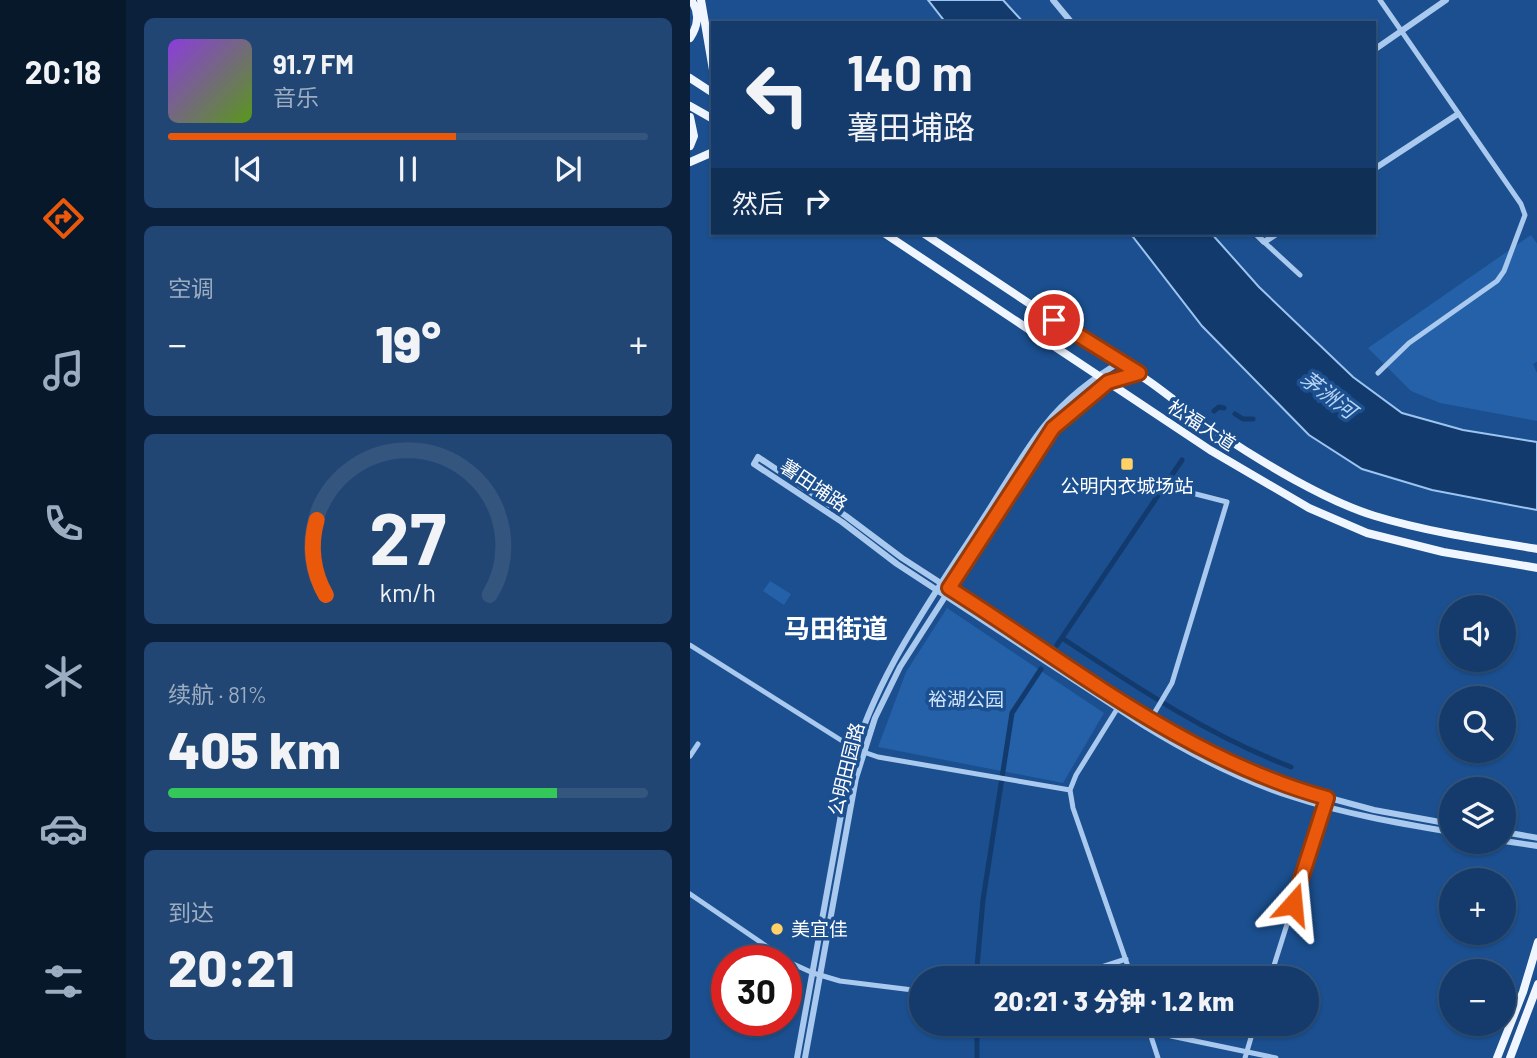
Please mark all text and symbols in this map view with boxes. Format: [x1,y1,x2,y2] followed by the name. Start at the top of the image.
[847,42,973,101] text: 140 m
[273,48,354,79] text: 91.7 FM
[732,49,823,140] icon: left
[25,52,101,90] text: 20:18
[273,83,319,111] text: 音乐
[847,107,975,145] text: 薯田埔路
[229,150,267,188] icon: previous
[389,150,427,188] icon: pause
[549,150,587,188] icon: next
[798,182,836,220] icon: right
[732,187,784,218] text: 然后
[39,194,88,243] icon: directions
[168,274,214,302] text: 空调
[1024,290,1084,350] pin
[1035,301,1073,339] icon: arrive
[375,311,441,373] text: 19°
[168,320,187,366] text: −
[629,320,648,366] text: +
[39,346,88,395] icon: music
[1296,365,1365,425] water label: 茅洲河
[1164,394,1240,455] street label: 松福大道
[776,454,852,515] street label: 薯田埔路
[1119,456,1135,472] marker: 公明内衣城场站
[1060,474,1194,497] place label: 公明内衣城场站
[370,492,446,580] text: 27
[39,499,88,548] icon: phone
[380,577,436,607] text: km/h
[1439,595,1516,1036] map controls
[1439,595,1516,672] button: sound
[784,612,888,643] district label: 马田街道
[39,652,88,701] icon: climate
[168,680,267,708] text: 续航 · 81%
[1439,686,1516,763] button: search
[928,687,1004,710] park label: 裕湖公园
[168,717,341,779] text: 405 km
[823,720,868,818] street label: 公明田园路
[1439,777,1516,854] button: layers
[39,804,88,853] icon: car
[1256,867,1330,941] position arrow
[1439,868,1516,945] button: +
[168,898,214,926] text: 到达
[791,917,848,940] place label: 美宜佳
[769,921,785,937] marker: 美宜佳
[168,935,294,997] text: 20:21
[711,945,802,1036] speed limit sign: 30
[39,957,88,1006] icon: filters
[1439,959,1516,1036] button: −
[994,985,1234,1016] text: 20:21 · 3 分钟 · 1.2 km

